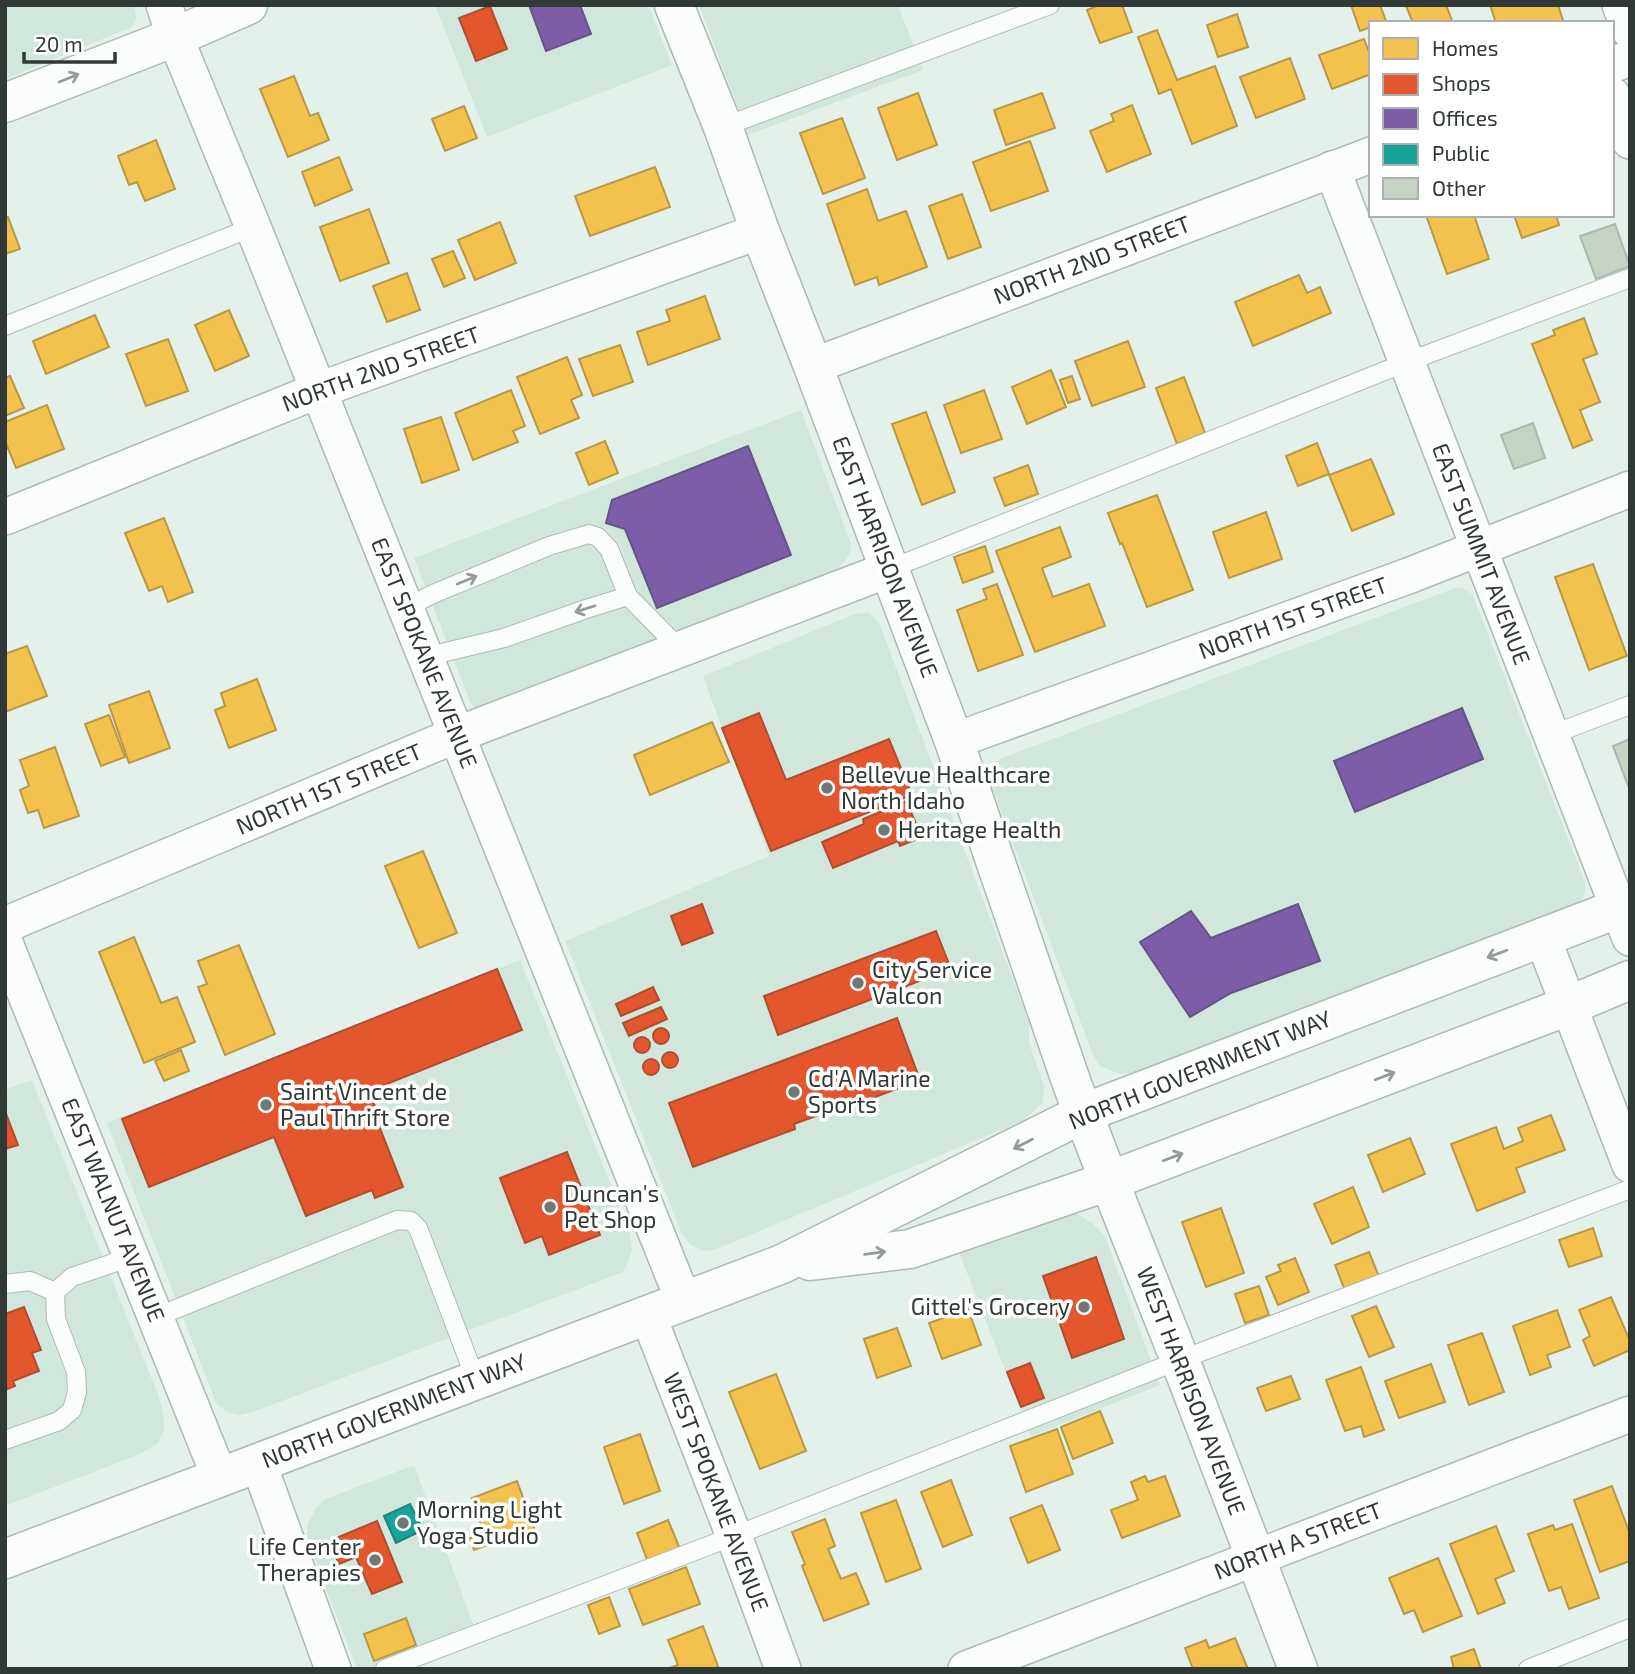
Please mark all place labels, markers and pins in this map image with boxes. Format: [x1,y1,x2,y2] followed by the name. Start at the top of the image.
[841,760,1051,814] place label: Bellevue Healthcare North Idaho
[819,780,835,796] marker: Bellevue Healthcare North Idaho
[898,815,1061,843] place label: Heritage Health
[876,822,892,838] marker: Heritage Health
[872,955,992,1009] place label: City Service Valcon
[850,975,866,991] marker: City Service Valcon
[808,1064,931,1118] place label: Cd'A Marine Sports
[280,1077,450,1131] place label: Saint Vincent de Paul Thrift Store
[786,1084,802,1100] marker: Cd'A Marine Sports
[258,1097,274,1113] marker: Saint Vincent de Paul Thrift Store
[564,1179,659,1233] place label: Duncan's Pet Shop
[542,1199,558,1215] marker: Duncan's Pet Shop
[911,1292,1070,1320] place label: Gittel's Grocery
[1076,1299,1092,1315] marker: Gittel's Grocery
[417,1495,563,1549] place label: Morning Light Yoga Studio
[395,1515,411,1531] marker: Morning Light Yoga Studio
[248,1532,361,1586] place label: Life Center Therapies
[367,1552,383,1568] marker: Life Center Therapies

